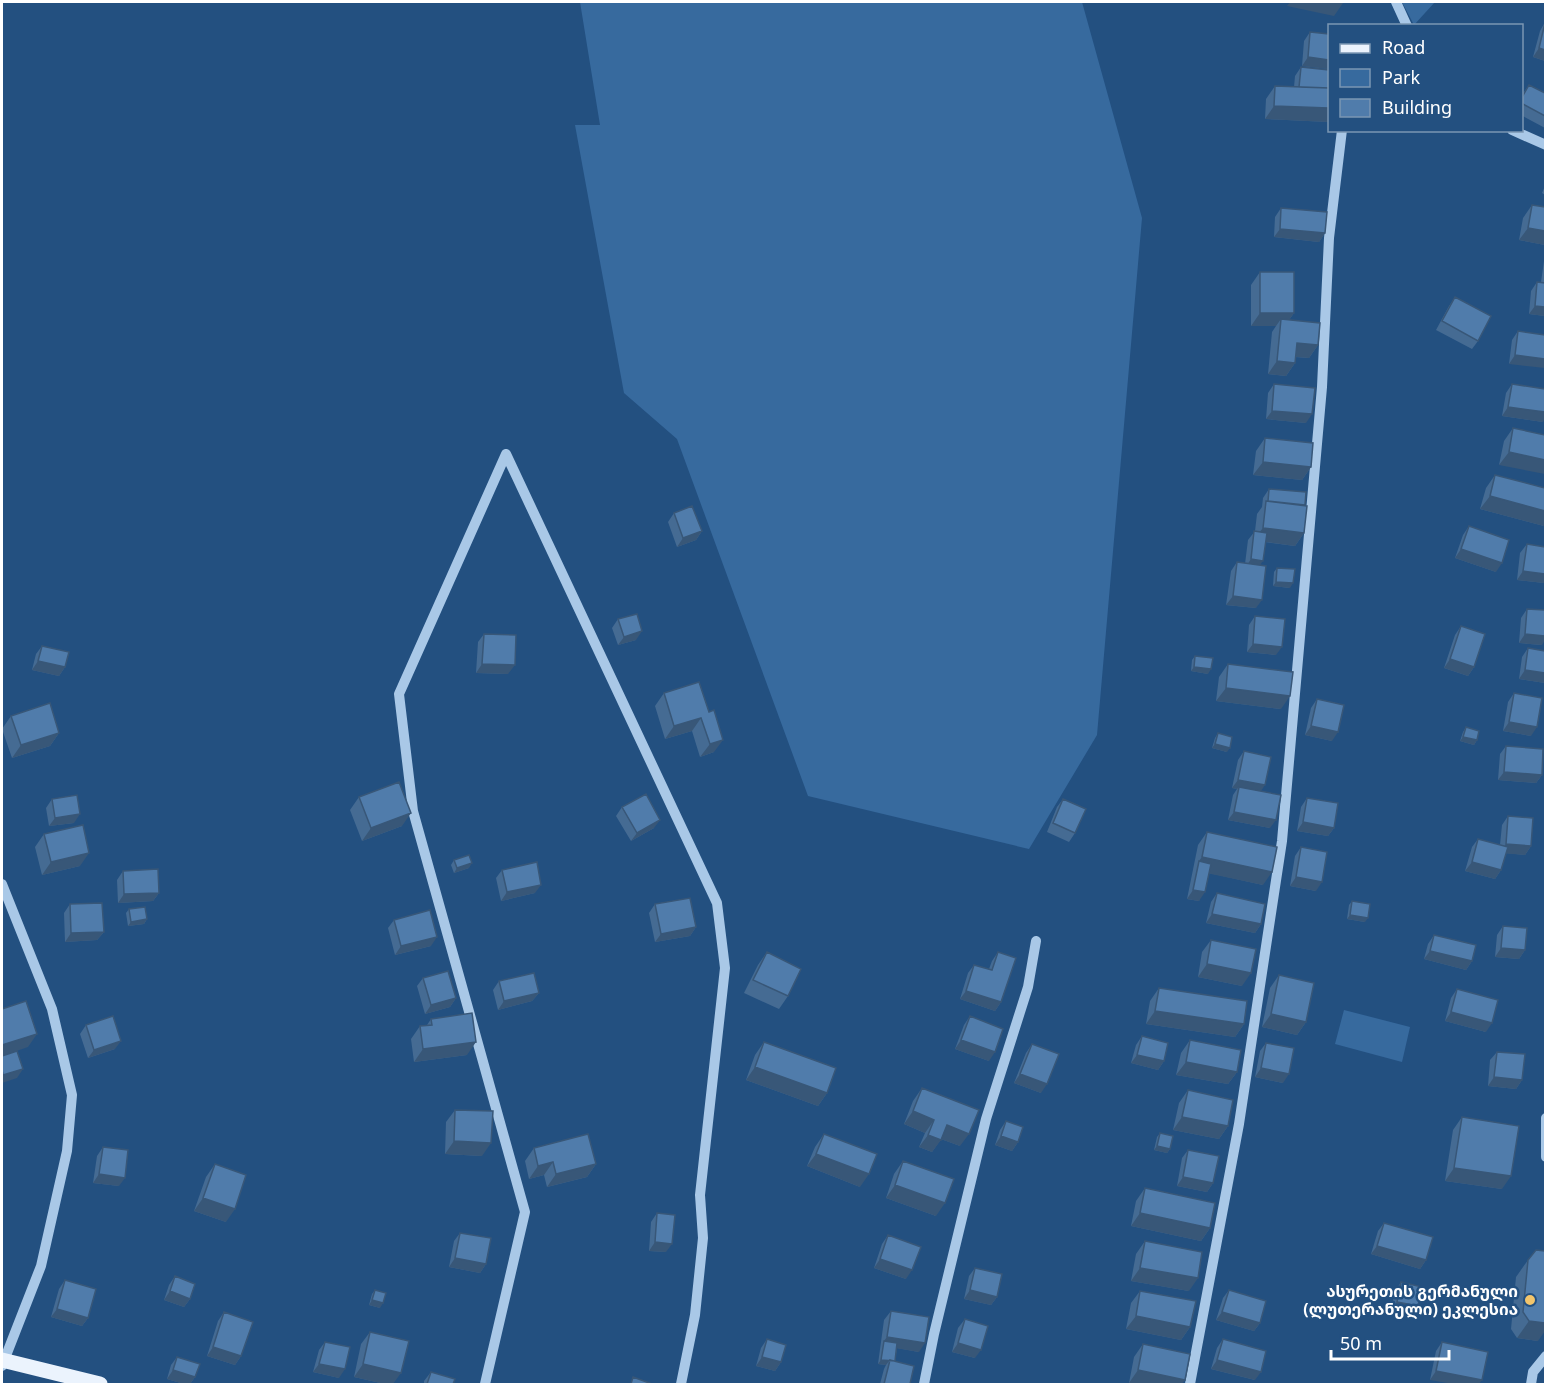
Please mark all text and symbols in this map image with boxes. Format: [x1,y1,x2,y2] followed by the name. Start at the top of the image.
[1328,24,1523,132] legend
[1382,35,1425,59] text: Road
[1382,65,1420,89] text: Park
[1382,95,1452,119] text: Building
[1303,1280,1518,1320] place label: ასურეთის გერმანული (ლუთერანული) ეკლესია
[1523,1293,1537,1307] marker: ასურეთის გერმანული (ლუთერანული) ეკლესია
[1331,1323,1450,1361] scale bar
[1340,1331,1382,1355] text: 50 m

